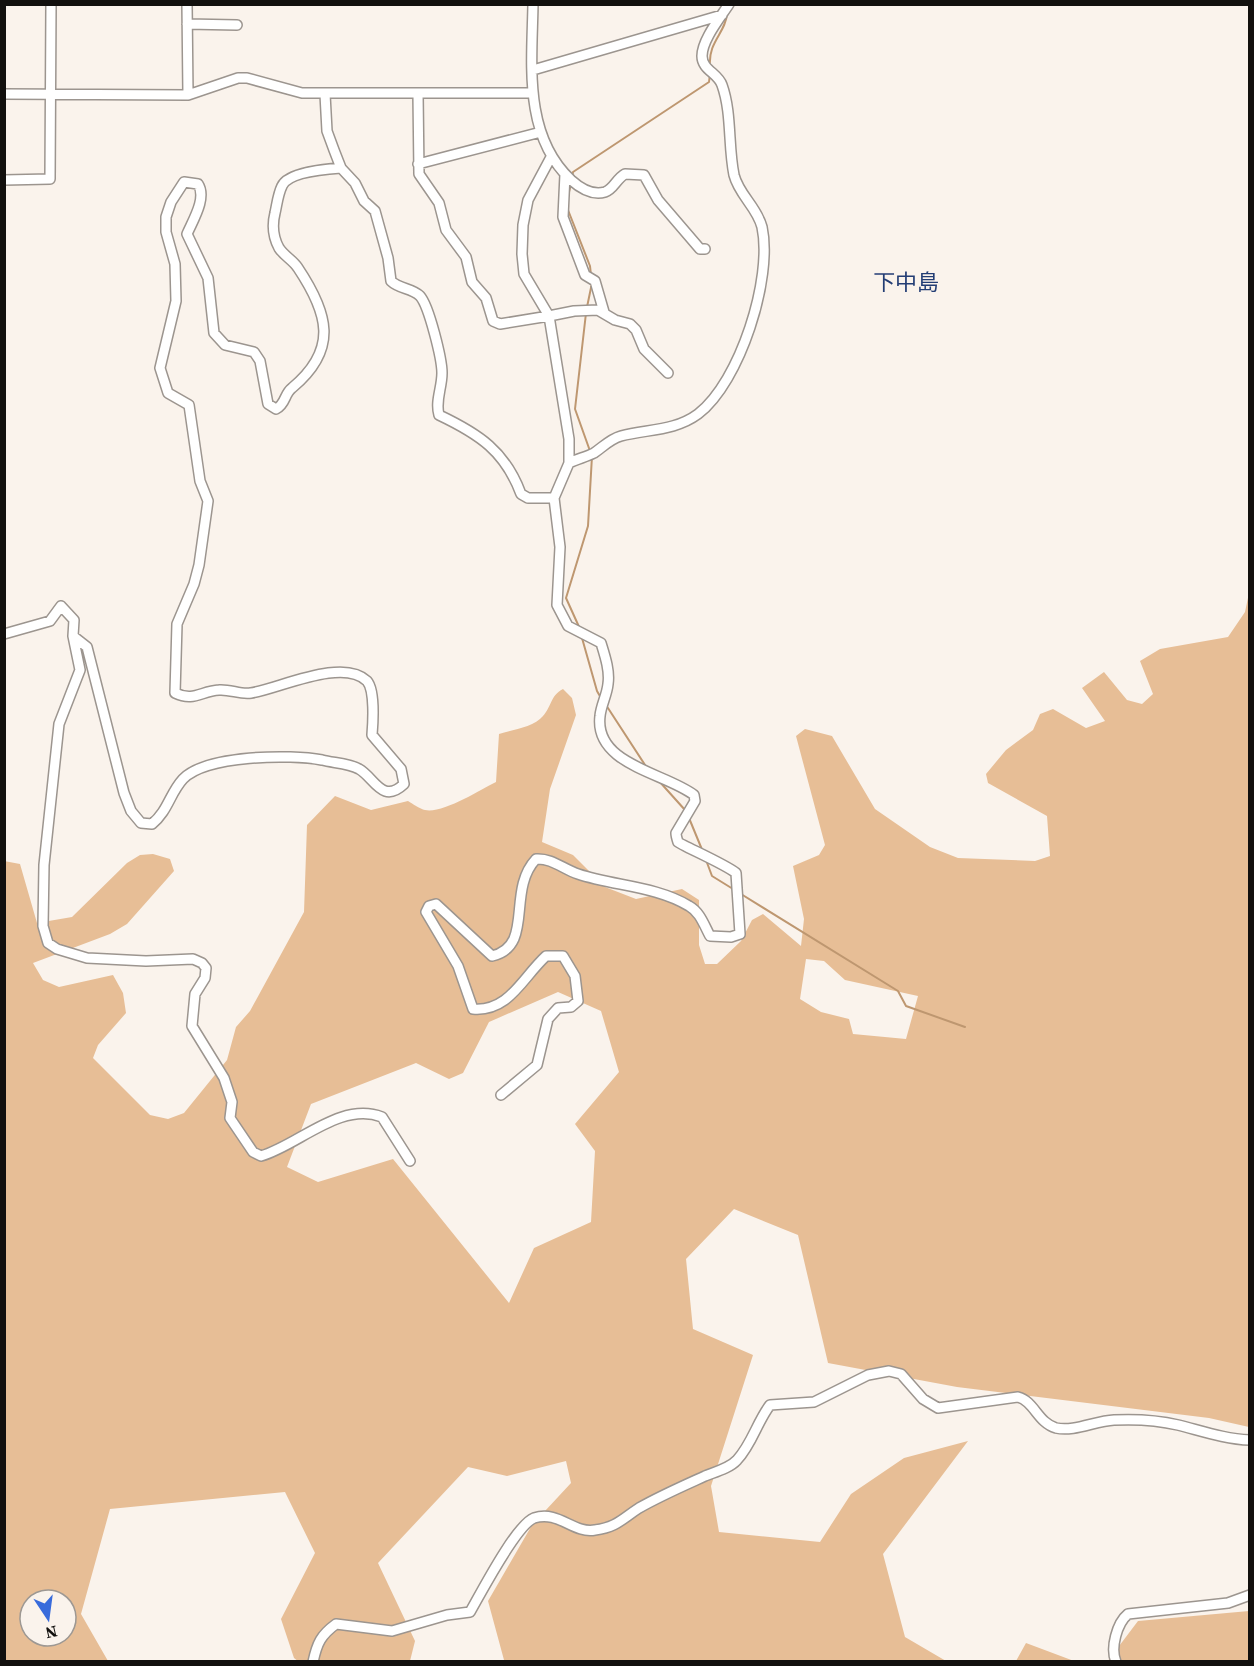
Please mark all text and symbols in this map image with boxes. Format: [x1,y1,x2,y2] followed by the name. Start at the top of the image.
[873,267,939,297] district label: 下中島
[18,1588,78,1648] north arrow
[43,1621,60,1645] text: N

